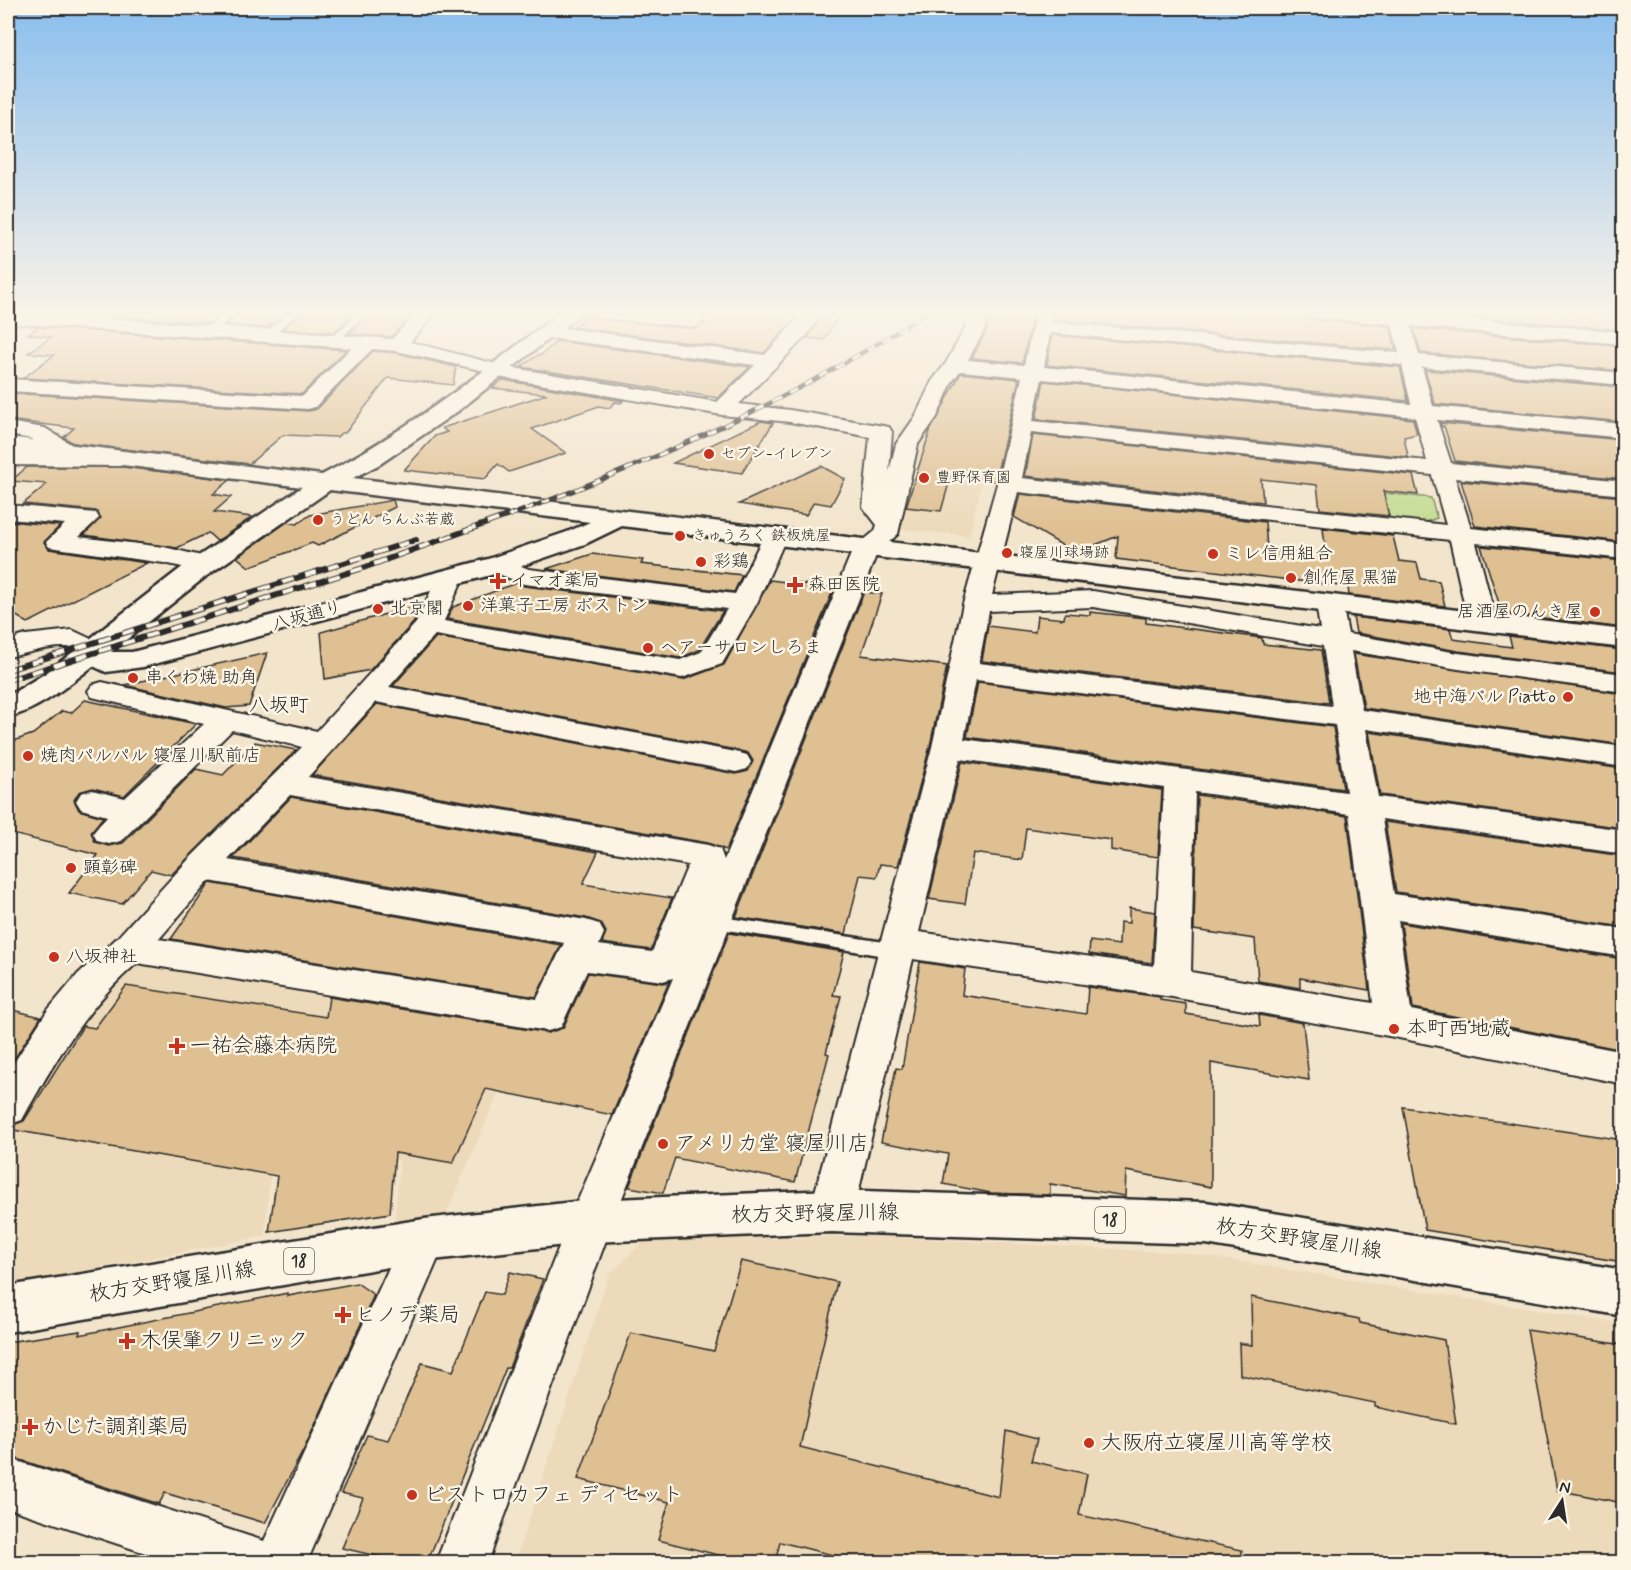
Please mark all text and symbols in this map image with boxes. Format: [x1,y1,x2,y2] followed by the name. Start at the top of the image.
[721,444,833,464] place label: セブン-イレブン
[702,447,716,461] marker: セブン-イレブン
[936,468,1011,488] place label: 豊野保育園
[917,471,931,485] marker: 豊野保育園
[330,510,454,530] place label: うどん らんぷ若蔵
[311,513,325,527] marker: うどん らんぷ若蔵
[692,526,831,546] place label: きゅうろく 鉄板焼屋
[673,529,687,543] marker: きゅうろく 鉄板焼屋
[1225,542,1333,566] place label: ミレ信用組合
[1019,543,1109,563] place label: 寝屋川球場跡
[1000,546,1014,560] marker: 寝屋川球場跡
[1206,547,1220,561] marker: ミレ信用組合
[713,550,749,574] place label: 彩鶏
[694,555,708,569] marker: 彩鶏
[1303,566,1398,590] place label: 創作屋 黒猫
[510,569,600,593] place label: イマオ薬局
[1284,571,1298,585] marker: 創作屋 黒猫
[808,573,880,597] place label: 森田医院
[491,574,505,588] marker: イマオ薬局
[786,576,804,594] marker: 森田医院
[480,594,648,618] place label: 洋菓子工房 ボストン
[269,595,345,637] street label: 八坂通り
[390,597,444,621] place label: 北京閣
[461,599,475,613] marker: 洋菓子工房 ボストン
[1457,600,1583,624] place label: 居酒屋のんき屋
[371,602,385,616] marker: 北京閣
[1588,605,1602,619] marker: 居酒屋のんき屋
[660,636,822,660] place label: ヘアーサロンしろま
[641,641,655,655] marker: ヘアーサロンしろま
[145,666,258,690] place label: 串くわ焼 助角
[126,671,140,685] marker: 串くわ焼 助角
[1413,685,1556,709] place label: 地中海バル Piatto
[1561,690,1575,704] marker: 地中海バル Piatto
[249,692,309,719] district label: 八坂町
[40,744,261,768] place label: 焼肉パルパル 寝屋川駅前店
[21,749,35,763] marker: 焼肉パルパル 寝屋川駅前店
[83,856,137,880] place label: 顕彰碑
[64,861,78,875] marker: 顕彰碑
[66,945,138,969] place label: 八坂神社
[47,950,61,964] marker: 八坂神社
[1406,1015,1511,1043] place label: 本町西地蔵
[1387,1022,1401,1036] marker: 本町西地蔵
[190,1032,337,1060] place label: 一祐会藤本病院
[168,1037,186,1055] marker: 一祐会藤本病院
[675,1130,869,1158] place label: アメリカ堂 寝屋川店
[656,1137,670,1151] marker: アメリカ堂 寝屋川店
[731,1199,899,1229] street label: 枚方交野寝屋川線
[1095,1207,1125,1233] road number: 18
[1214,1212,1384,1266] street label: 枚方交野寝屋川線
[284,1248,314,1274] road number: 18
[87,1255,257,1309] street label: 枚方交野寝屋川線
[355,1301,460,1329] place label: ヒノデ薬局
[336,1308,350,1322] marker: ヒノデ薬局
[140,1327,308,1355] place label: 木俣肇クリニック
[118,1332,136,1350] marker: 木俣肇クリニック
[42,1413,189,1441] place label: かじた調剤薬局
[23,1420,37,1434] marker: かじた調剤薬局
[1101,1429,1332,1457] place label: 大阪府立寝屋川高等学校
[1082,1436,1096,1450] marker: 大阪府立寝屋川高等学校
[1532,1471,1592,1531] north arrow
[1557,1476,1572,1499] text: N
[424,1481,683,1509] place label: ビストロカフェ ディセット
[405,1488,419,1502] marker: ビストロカフェ ディセット

